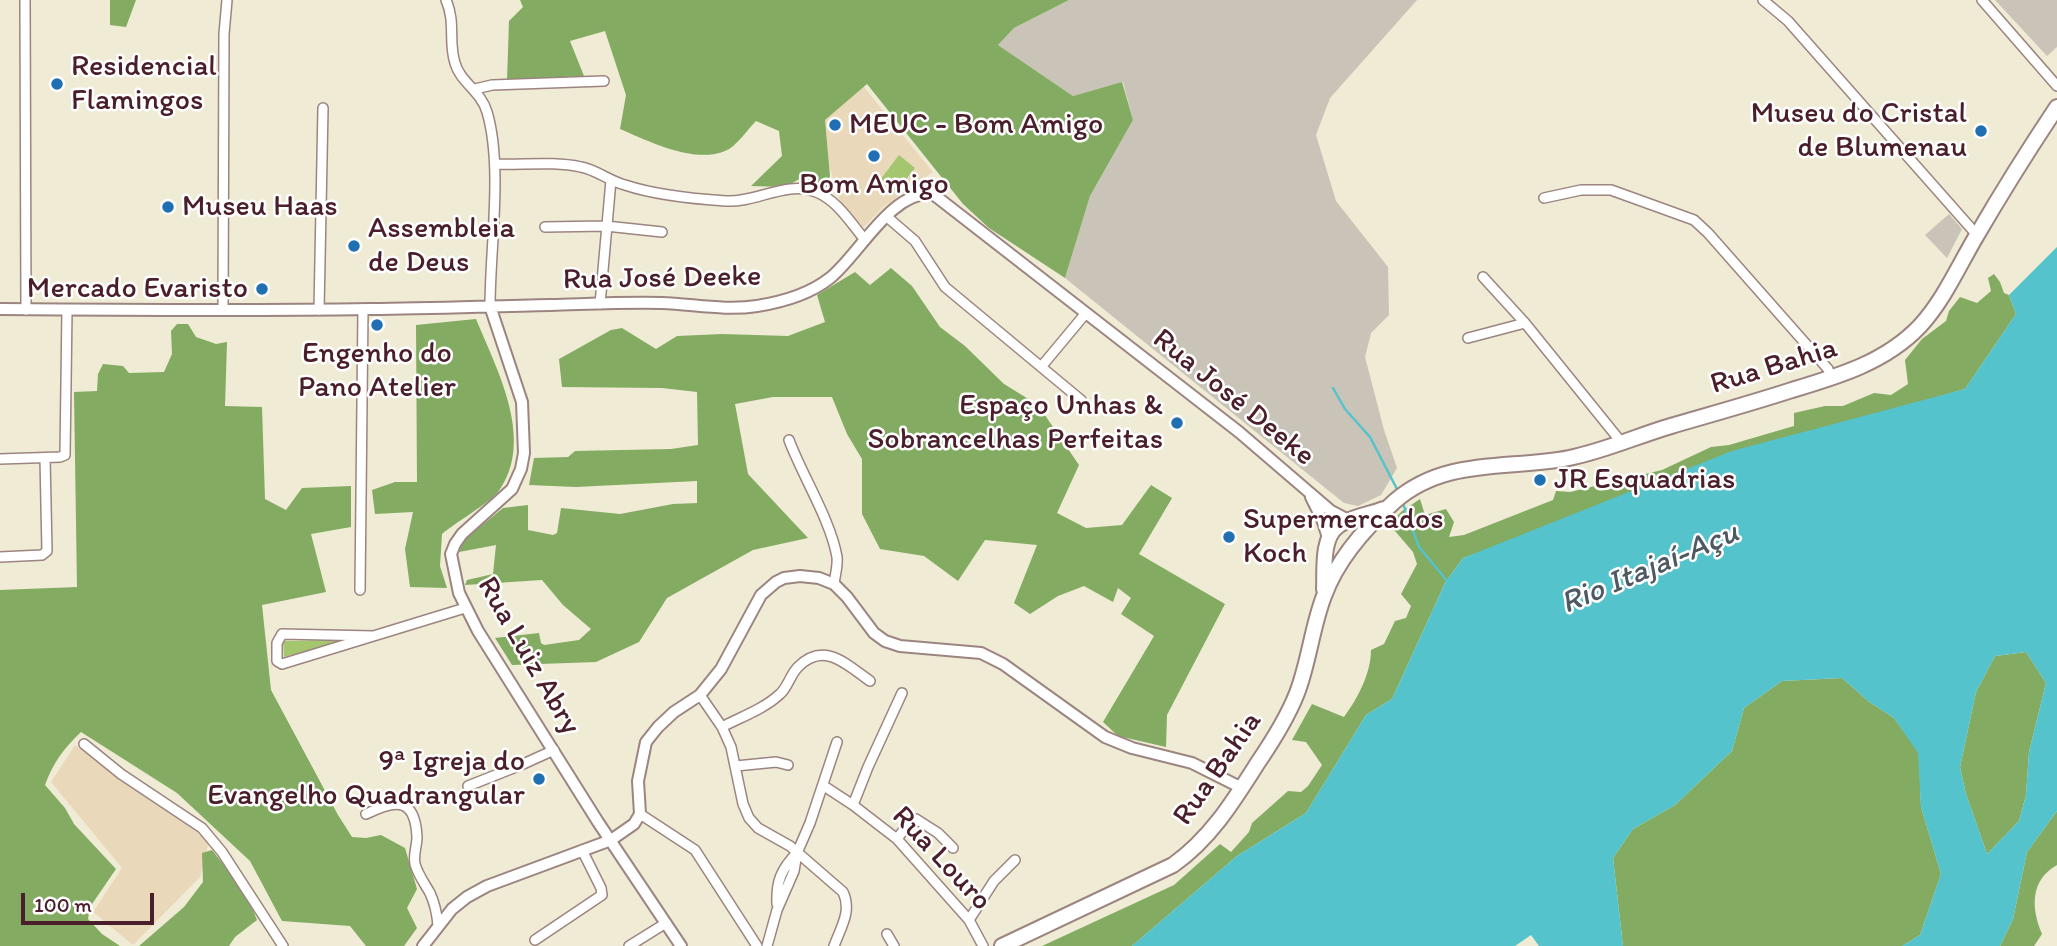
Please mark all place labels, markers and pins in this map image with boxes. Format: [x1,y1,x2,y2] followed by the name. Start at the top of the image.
[71,49,217,119] place label: Residencial Flamingos
[49,76,65,92] marker: Residencial Flamingos
[1751,96,1967,166] place label: Museu do Cristal de Blumenau
[849,107,1103,143] place label: MEUC - Bom Amigo
[827,117,843,133] marker: MEUC - Bom Amigo
[1973,123,1989,139] marker: Museu do Cristal de Blumenau
[866,148,882,164] marker: Bom Amigo
[799,167,949,203] place label: Bom Amigo
[182,189,338,225] place label: Museu Haas
[160,199,176,215] marker: Museu Haas
[368,211,515,282] place label: Assembleia de Deus
[346,238,362,254] marker: Assembleia de Deus
[27,271,248,307] place label: Mercado Evaristo
[254,281,270,297] marker: Mercado Evaristo
[369,317,385,333] marker: Engenho do Pano Atelier
[298,336,456,406] place label: Engenho do Pano Atelier
[868,388,1163,458] place label: Espaço Unhas & Sobrancelhas Perfeitas
[1169,415,1185,431] marker: Espaço Unhas & Sobrancelhas Perfeitas
[1554,462,1735,498] place label: JR Esquadrias
[1532,472,1548,488] marker: JR Esquadrias
[1243,502,1444,572] place label: Supermercados Koch
[1221,529,1237,545] marker: Supermercados Koch
[207,744,525,814] place label: 9ª Igreja do Evangelho Quadrangular
[531,771,547,787] marker: 9ª Igreja do Evangelho Quadrangular

